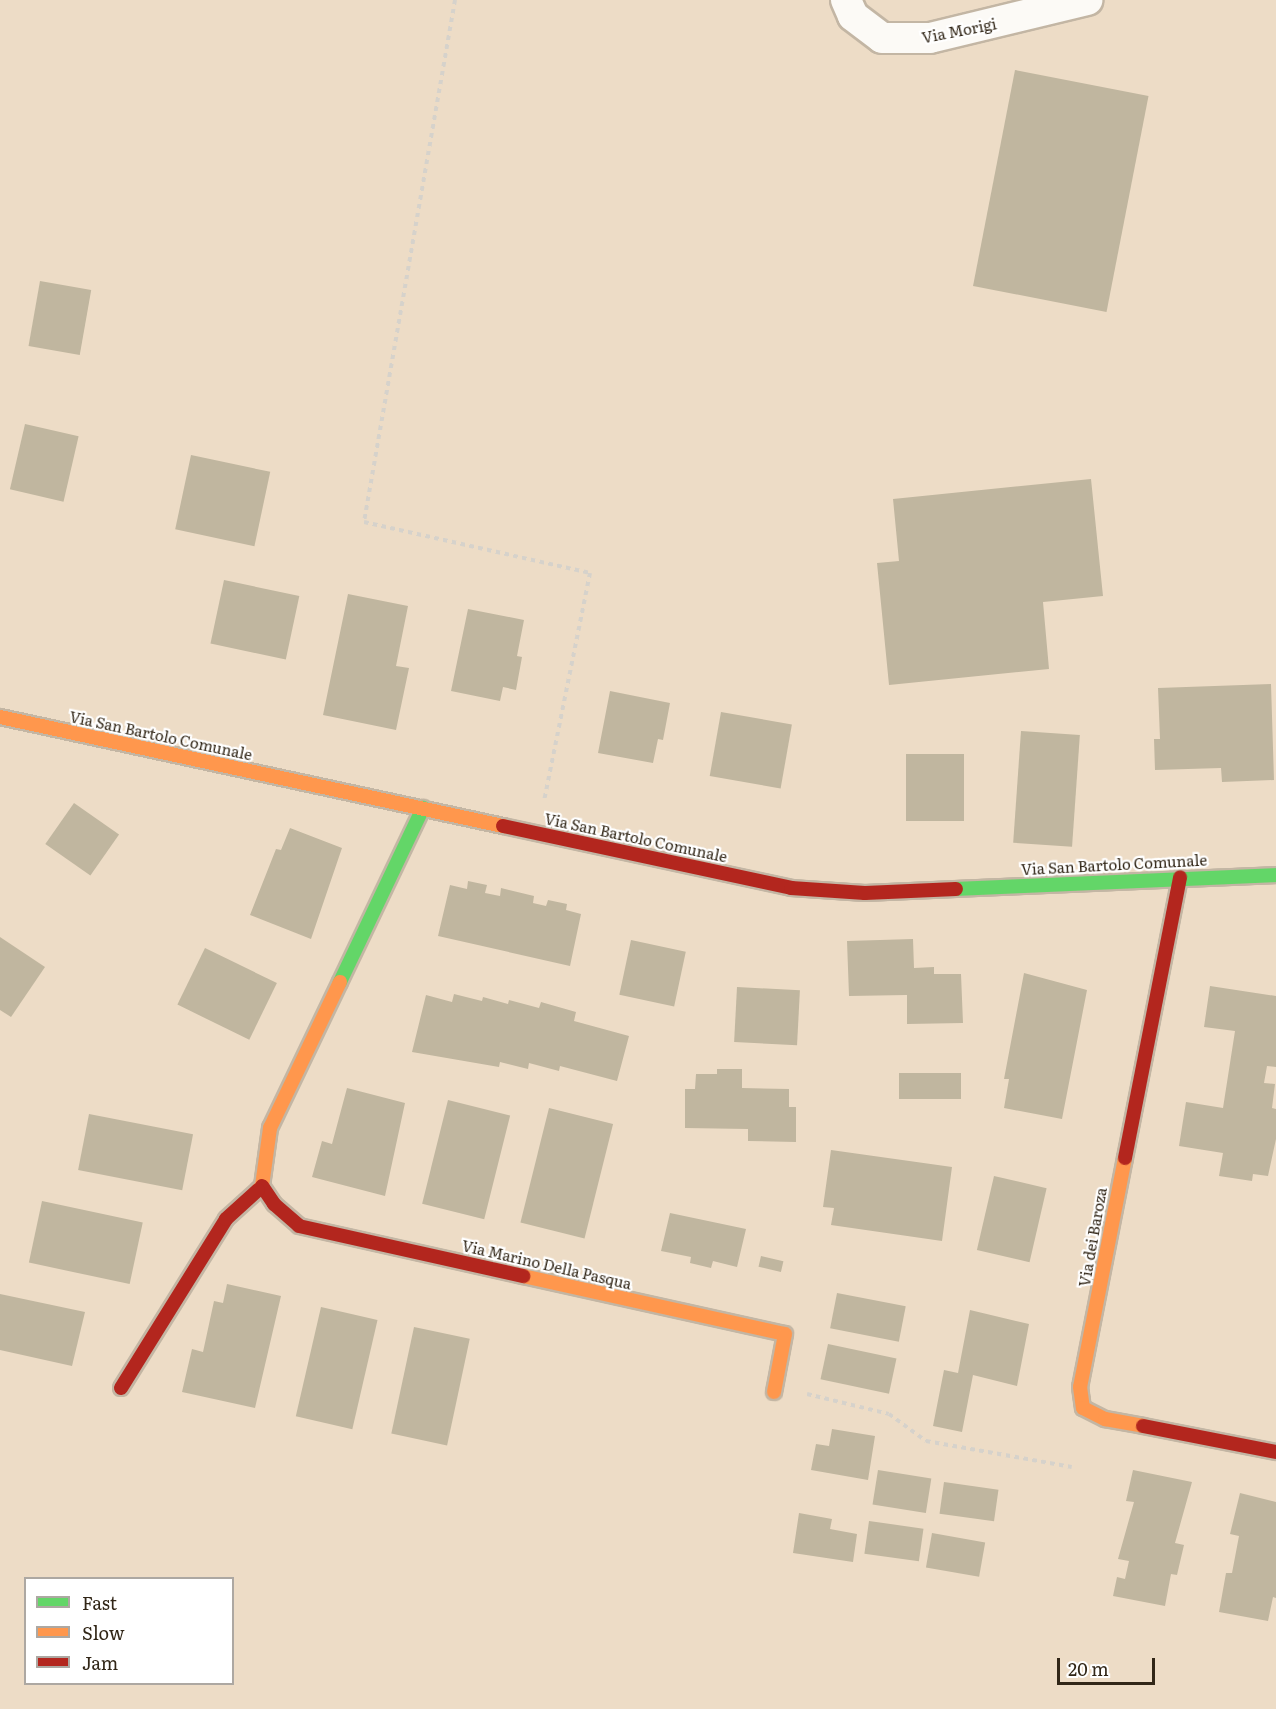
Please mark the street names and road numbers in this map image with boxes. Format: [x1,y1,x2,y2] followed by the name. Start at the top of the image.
[920,14,998,46] street label: Via Morigi
[68,707,254,763] street label: Via San Bartolo Comunale
[543,809,729,865] street label: Via San Bartolo Comunale
[1021,850,1207,878] street label: Via San Bartolo Comunale
[1074,1186,1110,1288] street label: Via dei Baroza
[460,1236,634,1292] street label: Via Marino Della Pasqua

